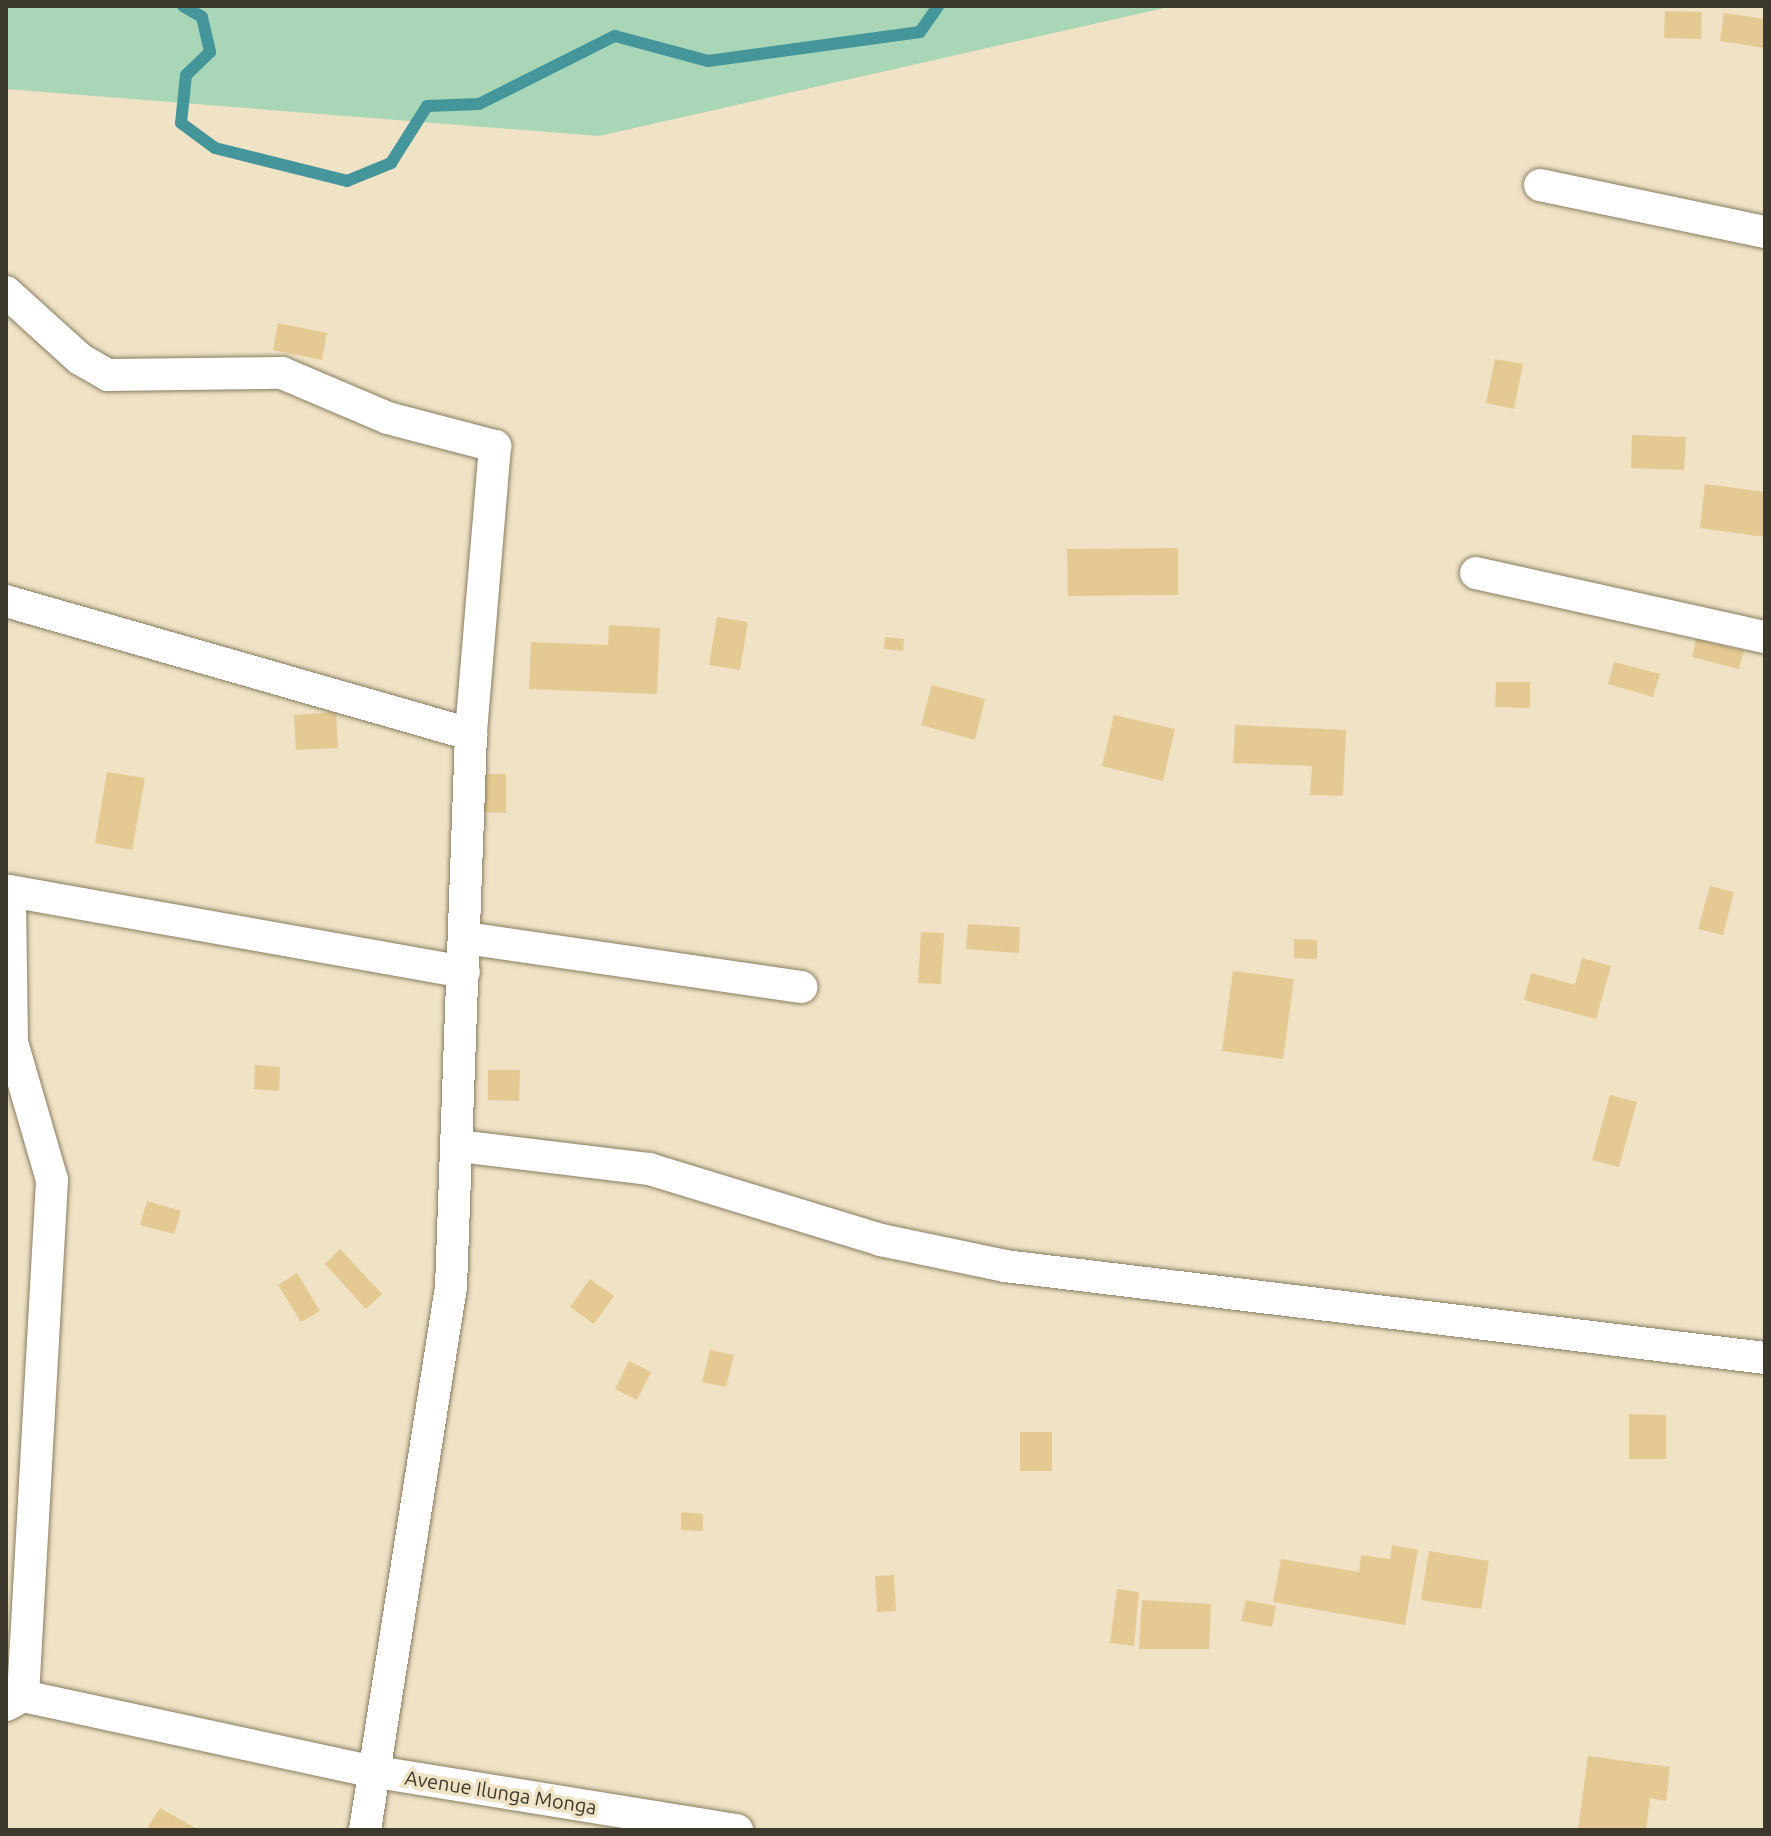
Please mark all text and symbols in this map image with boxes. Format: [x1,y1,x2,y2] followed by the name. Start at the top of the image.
[403,1765,599,1819] street label: Avenue Ilunga Monga

